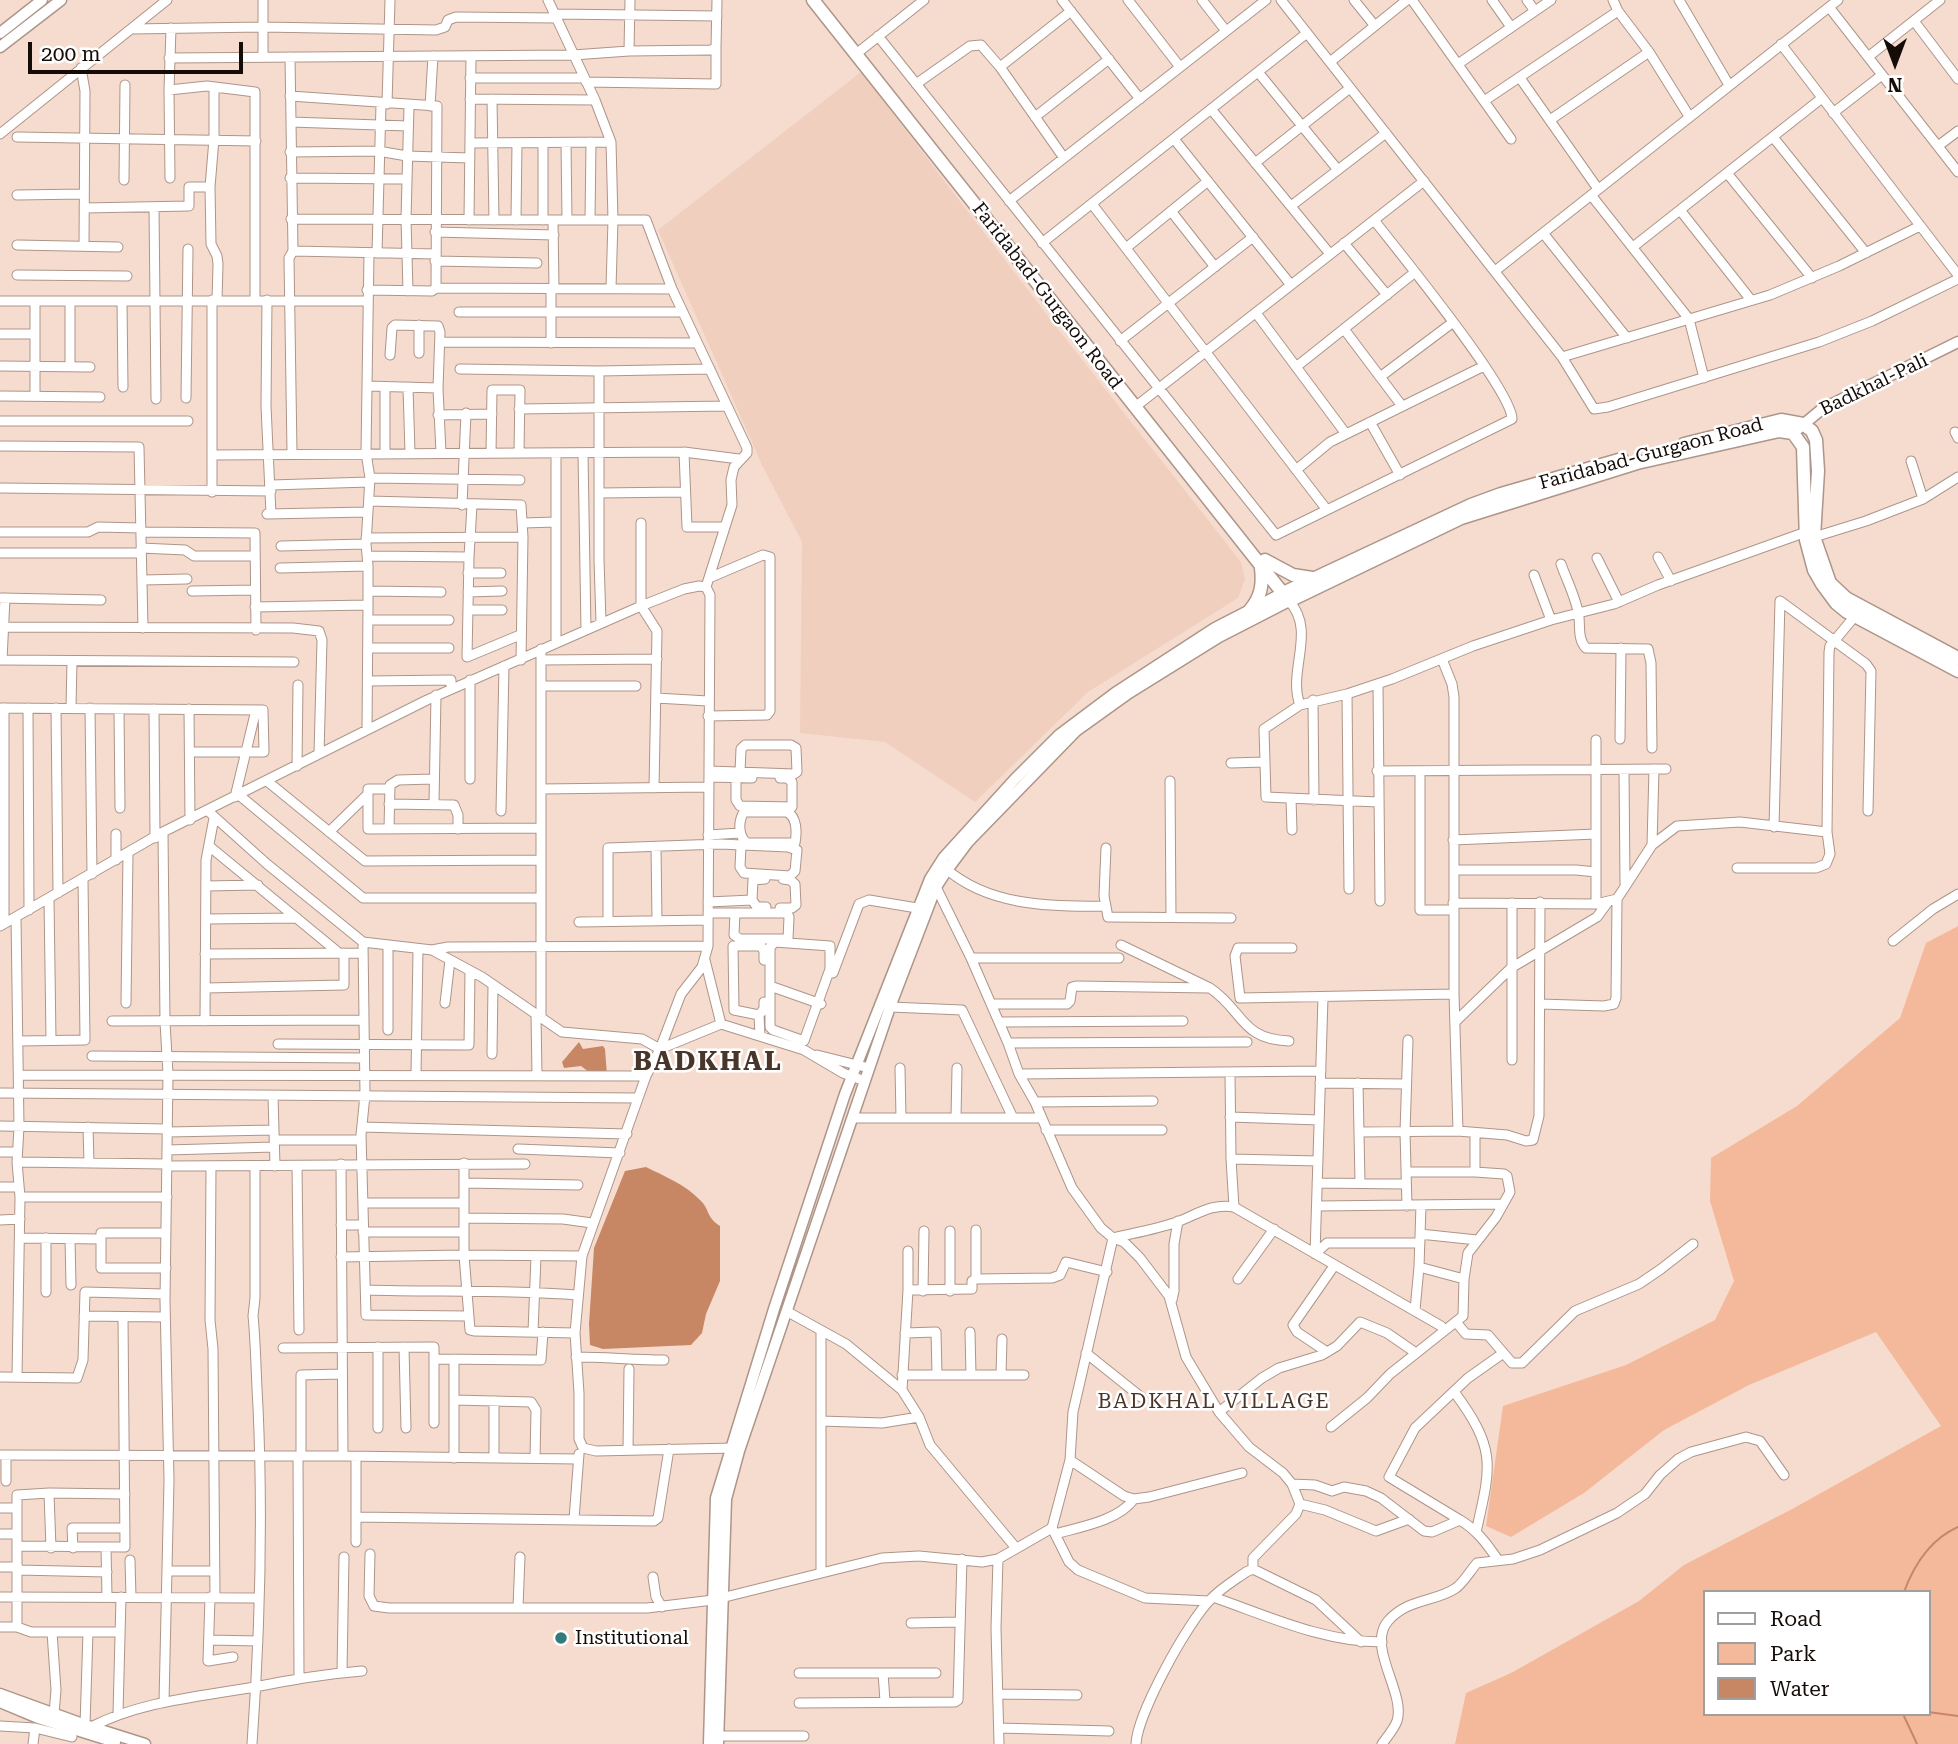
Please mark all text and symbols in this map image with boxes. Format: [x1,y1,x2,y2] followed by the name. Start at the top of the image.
[32,28,247,72] scale bar
[1860,28,1930,98] north arrow
[41,42,101,66] text: 200 m
[1888,73,1902,96] text: N
[967,198,1127,394] street label: Faridabad-Gurgaon Road
[1816,349,1932,421] street label: Badkhal-Pali
[1537,413,1765,495] street label: Faridabad-Gurgaon Road
[634,1046,782,1078] district label: BADKHAL
[1099,1389,1329,1415] district label: BADKHAL VILLAGE
[1702,1590,1930,1716] legend
[1770,1607,1822,1631] text: Road
[575,1627,689,1649] place label: Institutional
[553,1630,569,1646] marker: Institutional
[1770,1642,1816,1666] text: Park
[1770,1677,1829,1701] text: Water

